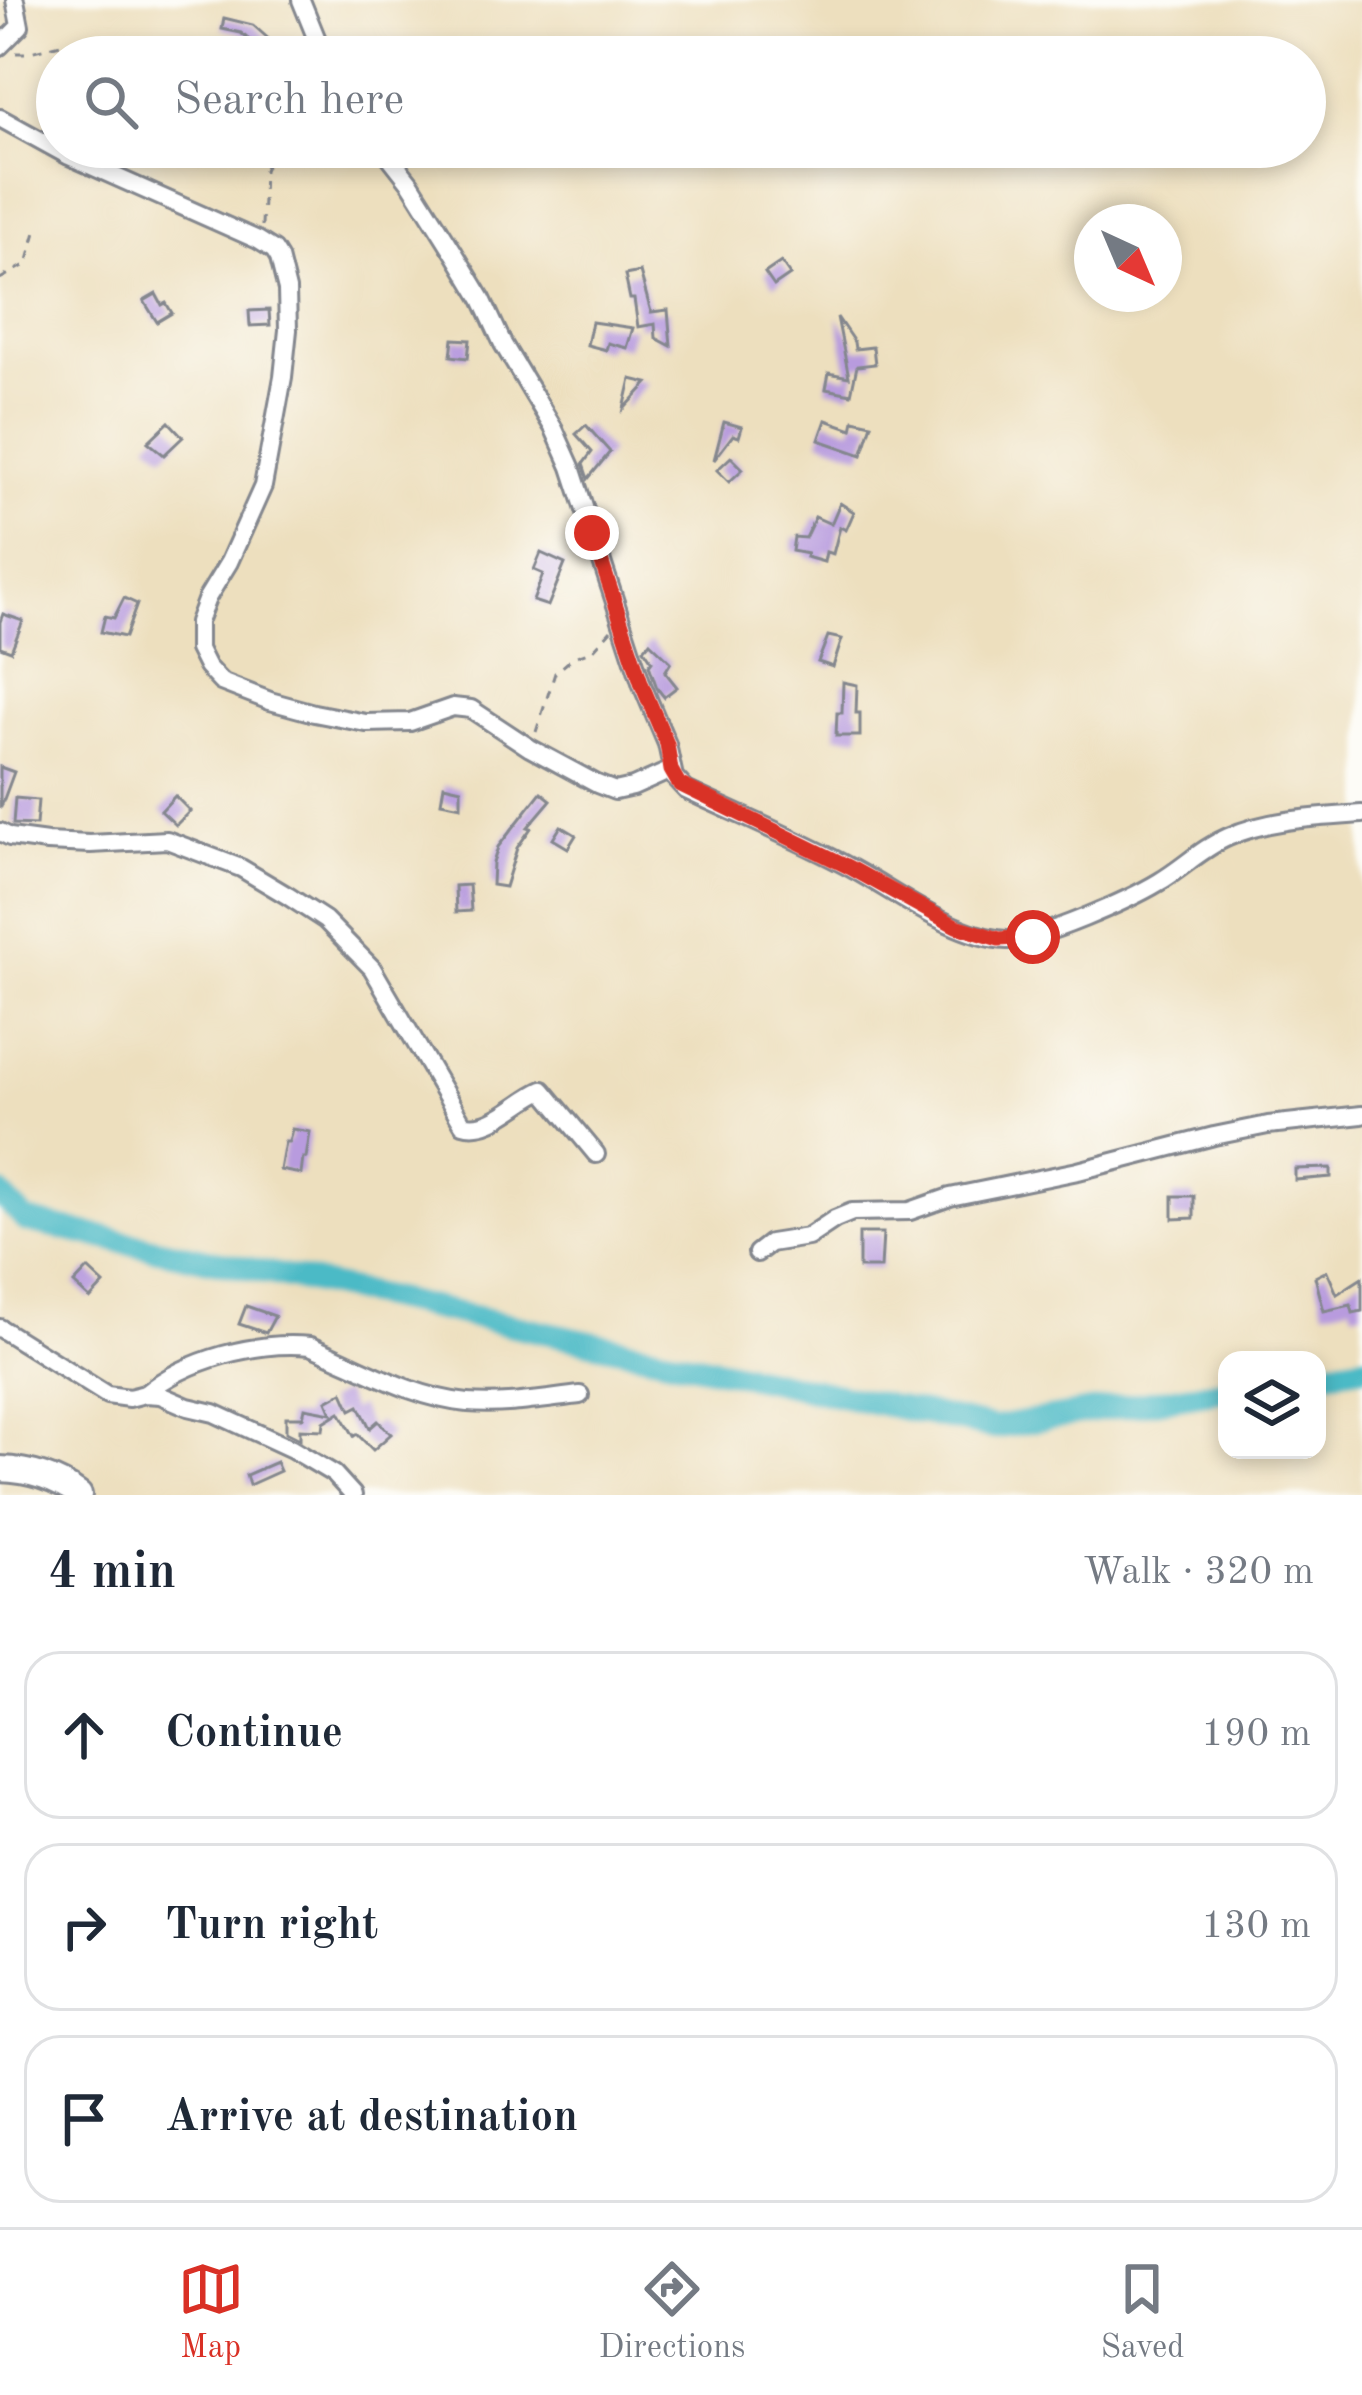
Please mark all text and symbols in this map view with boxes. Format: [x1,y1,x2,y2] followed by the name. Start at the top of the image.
[36,36,1326,168] search box
[78,69,144,135] icon: search
[174,79,404,124] text: Search here
[1074,204,1182,312] north arrow
[565,506,619,560] route end
[1006,910,1060,964] route start
[1218,1351,1326,1459] map controls
[1218,1351,1326,1459] button: layers
[48,1548,176,1599] text: 4 min
[1083,1553,1314,1592] text: Walk · 320 m
[51,1702,117,1768] icon: ahead
[165,1712,343,1757] text: Continue
[1201,1715,1311,1754] text: 190 m
[51,1894,117,1960] icon: right
[165,1904,378,1949] text: Turn right
[1201,1907,1311,1946] text: 130 m
[51,2086,117,2152] icon: arrive
[165,2096,578,2141] text: Arrive at destination
[178,2256,244,2369] tab: Map
[599,2256,745,2369] tab: Directions
[1100,2256,1184,2369] tab: Saved

